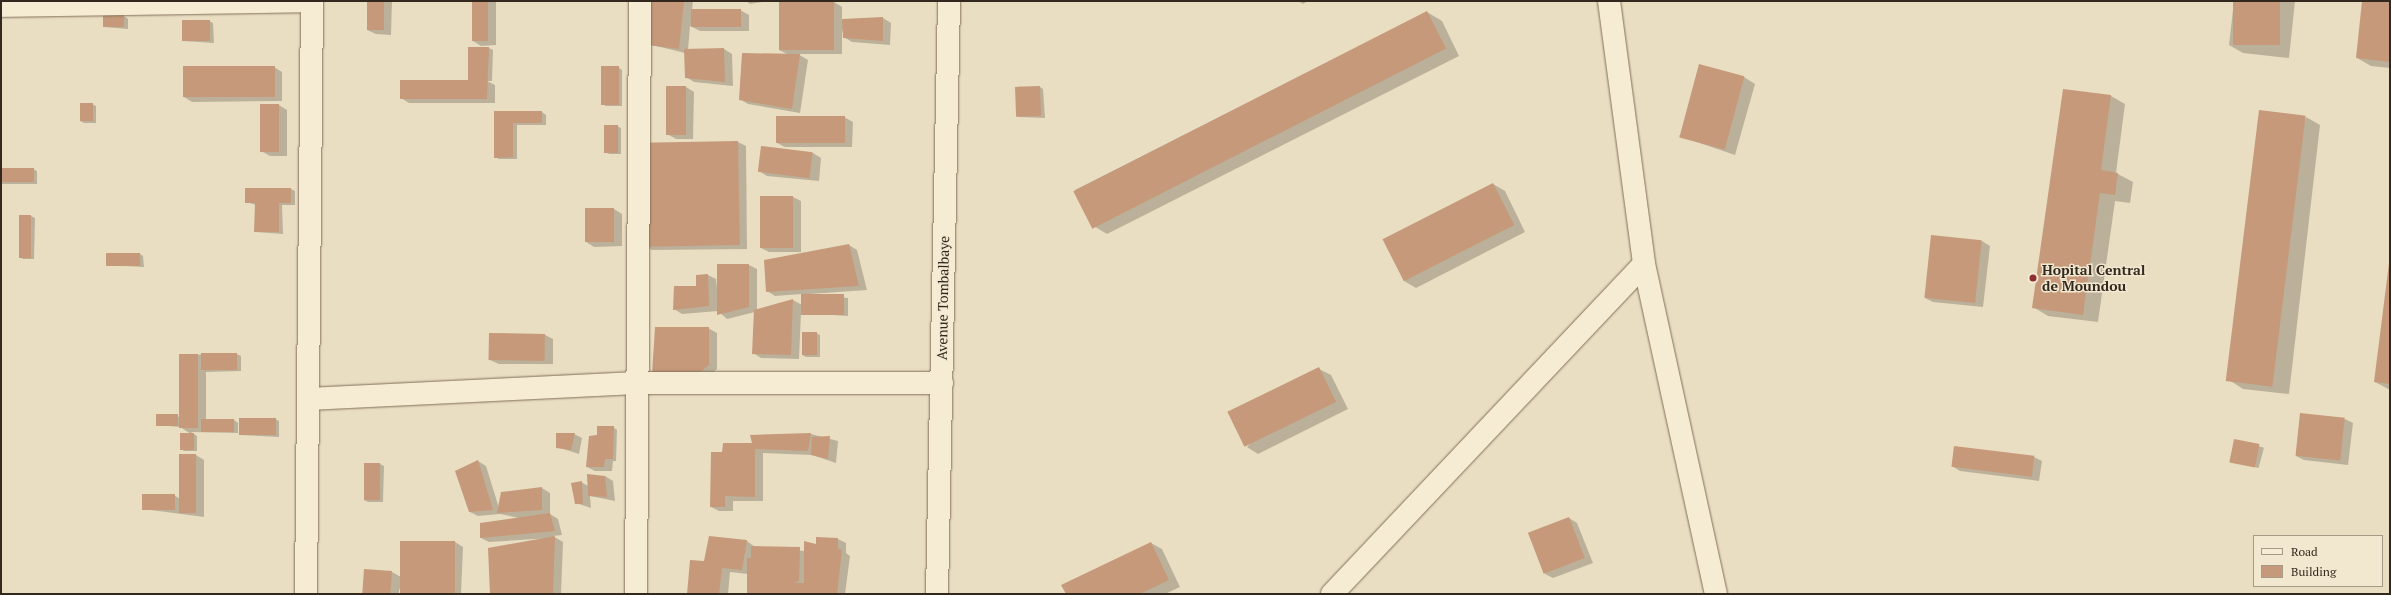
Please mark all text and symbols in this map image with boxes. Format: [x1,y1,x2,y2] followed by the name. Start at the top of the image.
[934,236,952,360] street label: Avenue Tombalbaye
[2042,262,2146,294] place label: Hopital Central de Moundou
[2027,272,2039,284] marker: Hopital Central de Moundou
[2253,535,2383,587] legend
[2291,544,2318,559] text: Road
[2291,564,2336,579] text: Building

